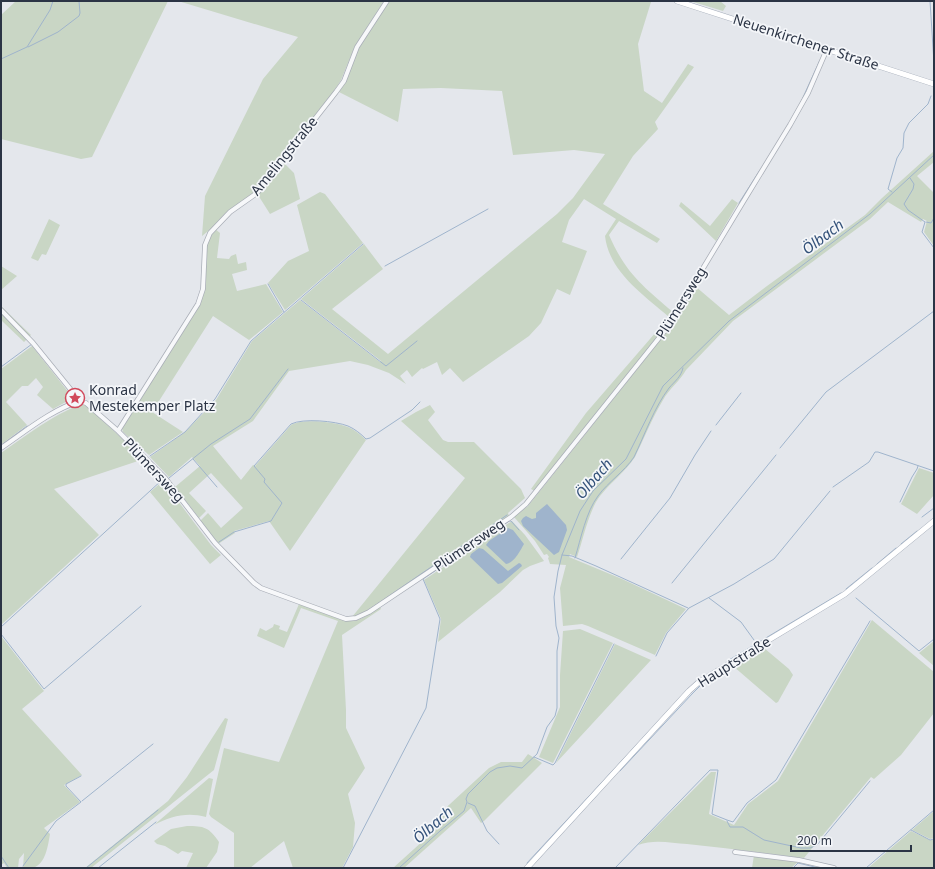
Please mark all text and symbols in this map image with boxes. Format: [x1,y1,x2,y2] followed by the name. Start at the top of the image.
[731,9,882,74] street label: Neuenkirchener Straße
[246,112,321,199] street label: Amelingstraße
[797,214,847,258] water label: Ölbach
[651,263,710,342] street label: Plümersweg
[89,380,216,415] place label: Konrad Mestekemper Platz
[64,387,86,409] place icon: Konrad Mestekemper Platz
[120,433,189,506] street label: Plümersweg
[570,454,616,503] water label: Ölbach
[430,514,508,575] street label: Plümersweg
[694,632,774,691] street label: Hauptstraße
[408,801,457,847] water label: Ölbach
[791,827,911,853] scale bar
[797,832,832,849] text: 200 m

